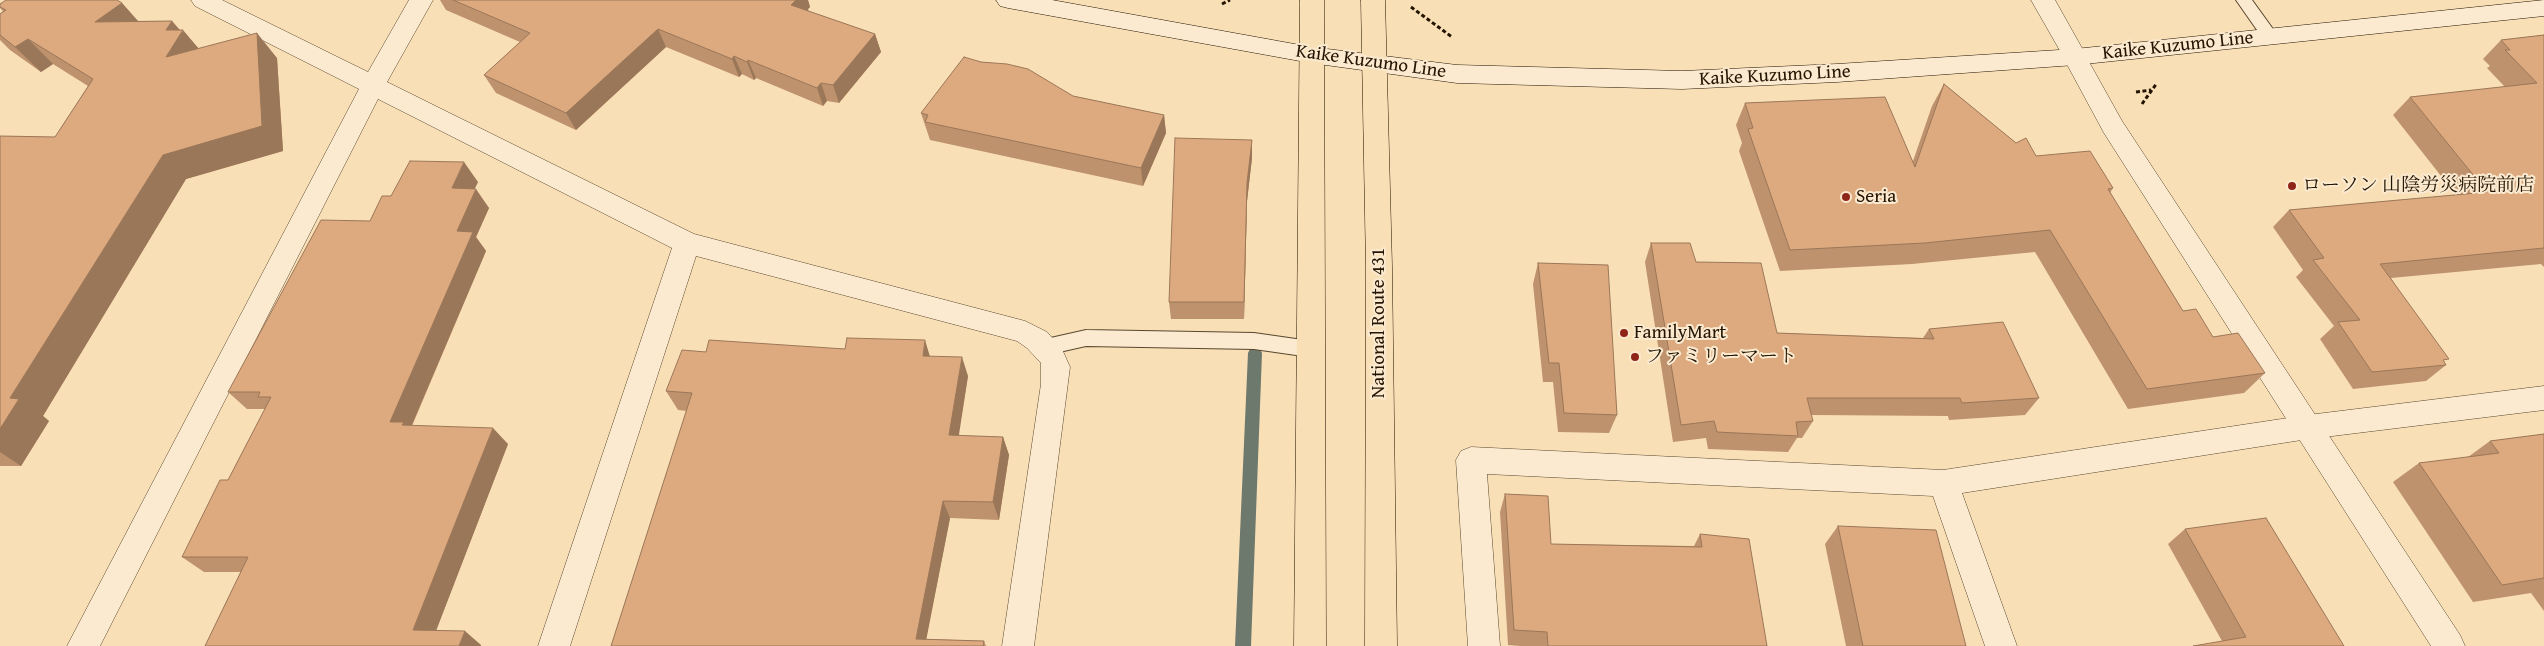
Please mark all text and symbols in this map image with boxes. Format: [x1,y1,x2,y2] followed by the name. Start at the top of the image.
[2101,27,2255,65] street label: Kaike Kuzumo Line
[1294,40,1448,84] street label: Kaike Kuzumo Line
[1699,61,1851,91] street label: Kaike Kuzumo Line
[2302,175,2534,197] place label: ローソン 山陰労災病院前店
[2286,180,2298,192] marker: ローソン 山陰労災病院前店
[1856,186,1896,208] place label: Seria
[1840,191,1852,203] marker: Seria
[1368,248,1390,398] street label: National Route 431
[1634,322,1726,344] place label: FamilyMart
[1618,327,1630,339] marker: FamilyMart
[1645,346,1797,368] place label: ファミリーマート
[1629,351,1641,363] marker: ファミリーマート

